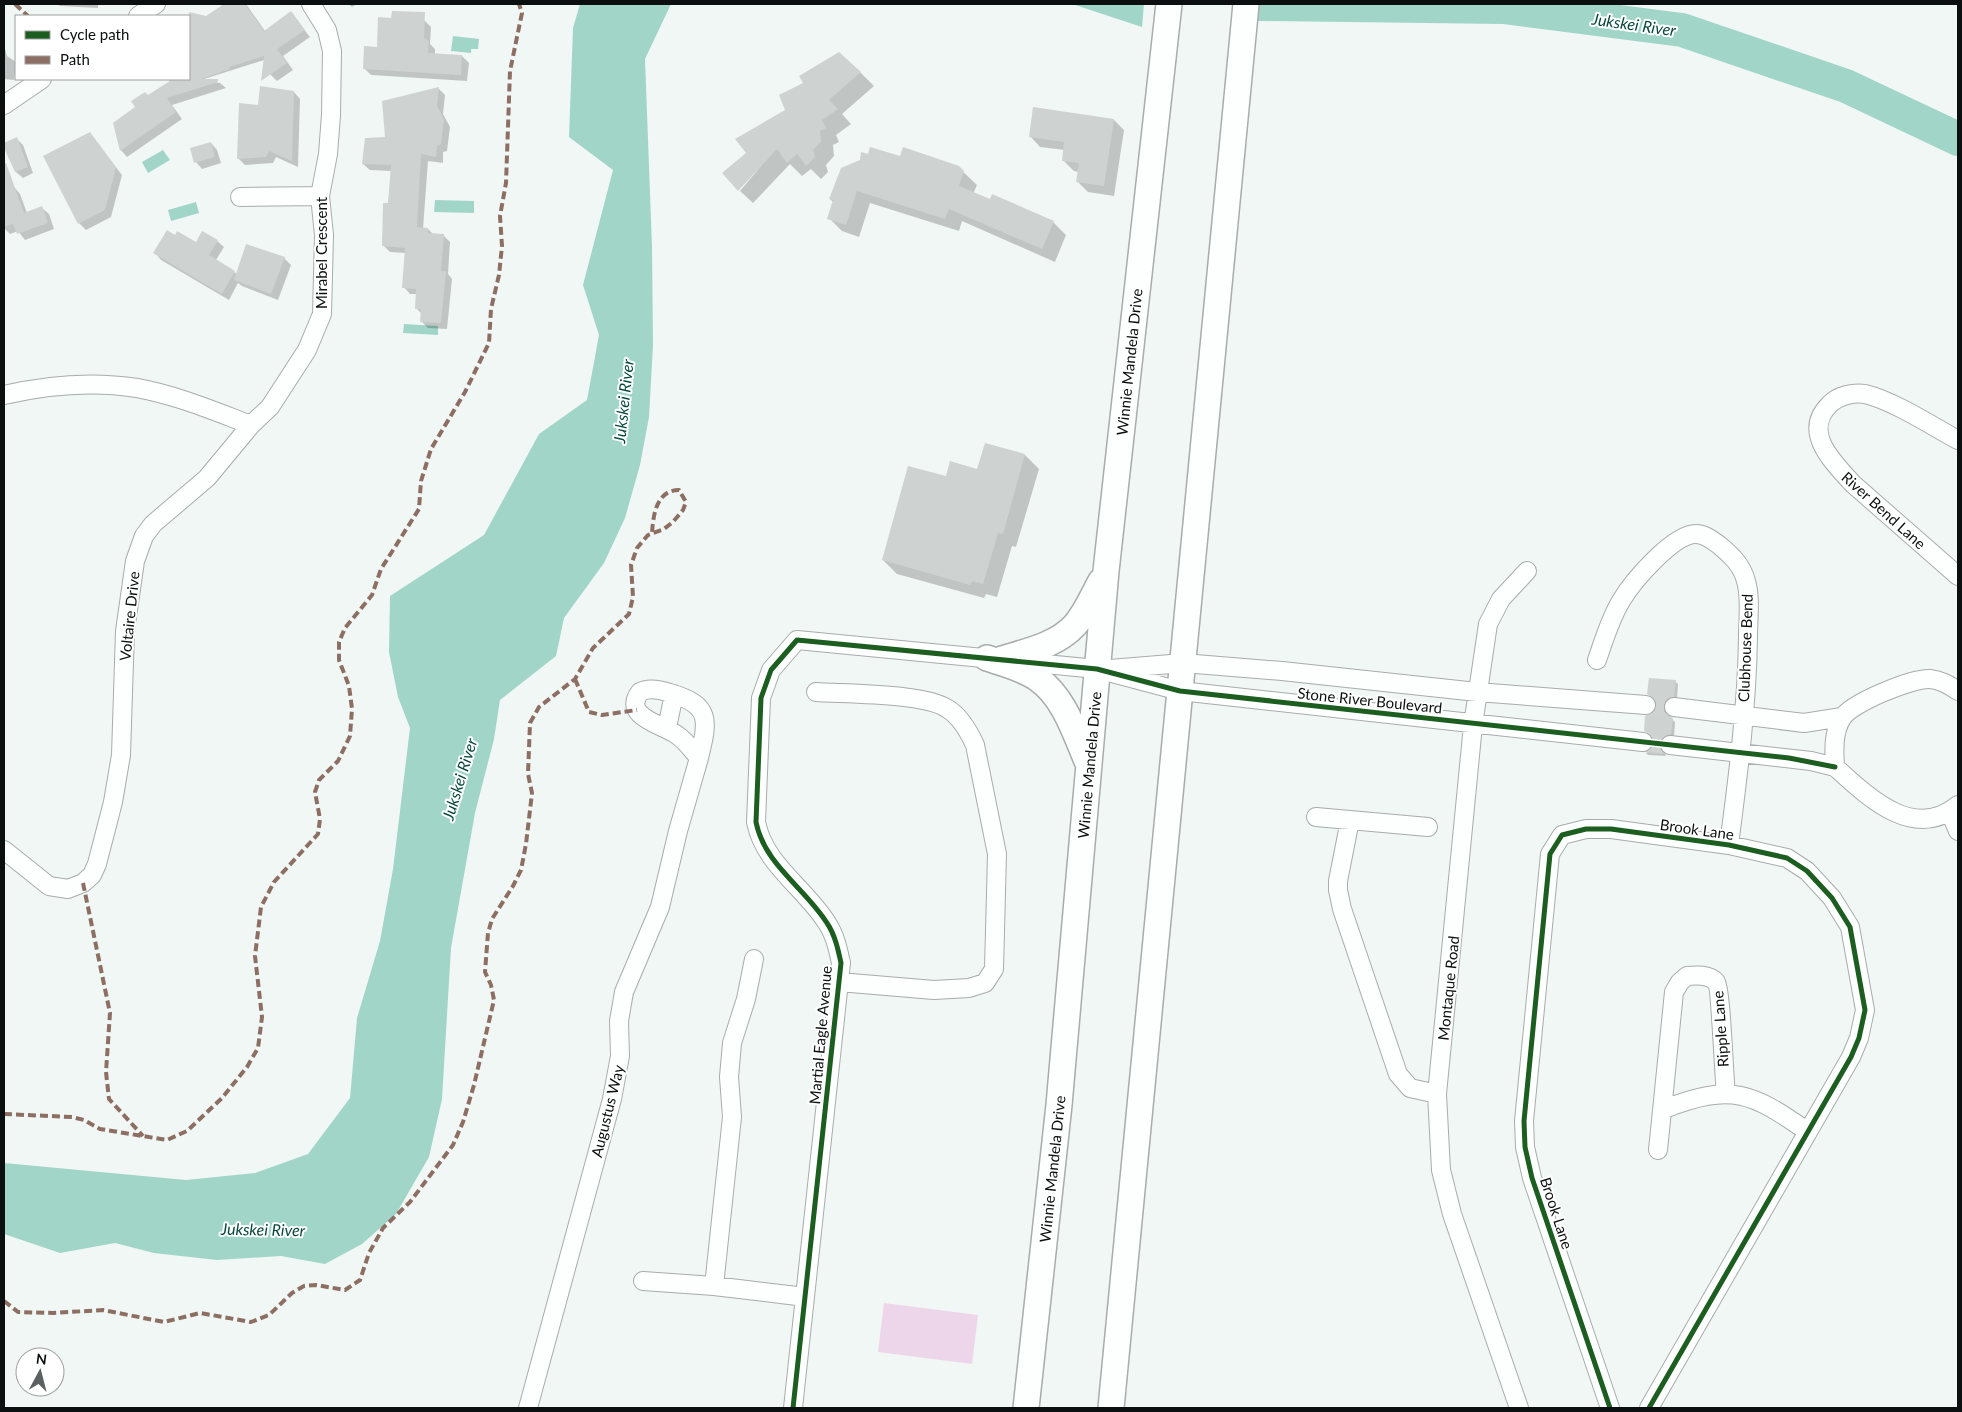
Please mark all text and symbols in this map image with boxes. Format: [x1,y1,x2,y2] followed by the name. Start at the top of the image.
[1590,9,1678,39] water label: Jukskei River
[15,15,190,80] legend
[60,25,129,43] text: Cycle path
[60,50,90,68] text: Path
[312,196,330,309] street label: Mirabel Crescent
[1112,288,1146,436] street label: Winnie Mandela Drive
[609,358,637,445] water label: Jukskei River
[1838,468,1930,553] street label: River Bend Lane
[115,570,143,662] street label: Voltaire Drive
[1734,594,1756,702] street label: Clubhouse Bend
[1297,683,1443,717] street label: Stone River Boulevard
[1074,691,1104,839] street label: Winnie Mandela Drive
[437,735,481,823] water label: Jukskei River
[1659,815,1735,843] street label: Brook Lane
[1434,935,1462,1041] street label: Montaque Road
[805,965,835,1105] street label: Martial Eagle Avenue
[1708,990,1732,1068] street label: Ripple Lane
[587,1063,627,1159] street label: Augustus Way
[1035,1095,1069,1243] street label: Winnie Mandela Drive
[1537,1175,1577,1251] street label: Brook Lane
[220,1219,306,1239] water label: Jukskei River
[15,1347,65,1397] north arrow
[35,1350,48,1368] text: N

